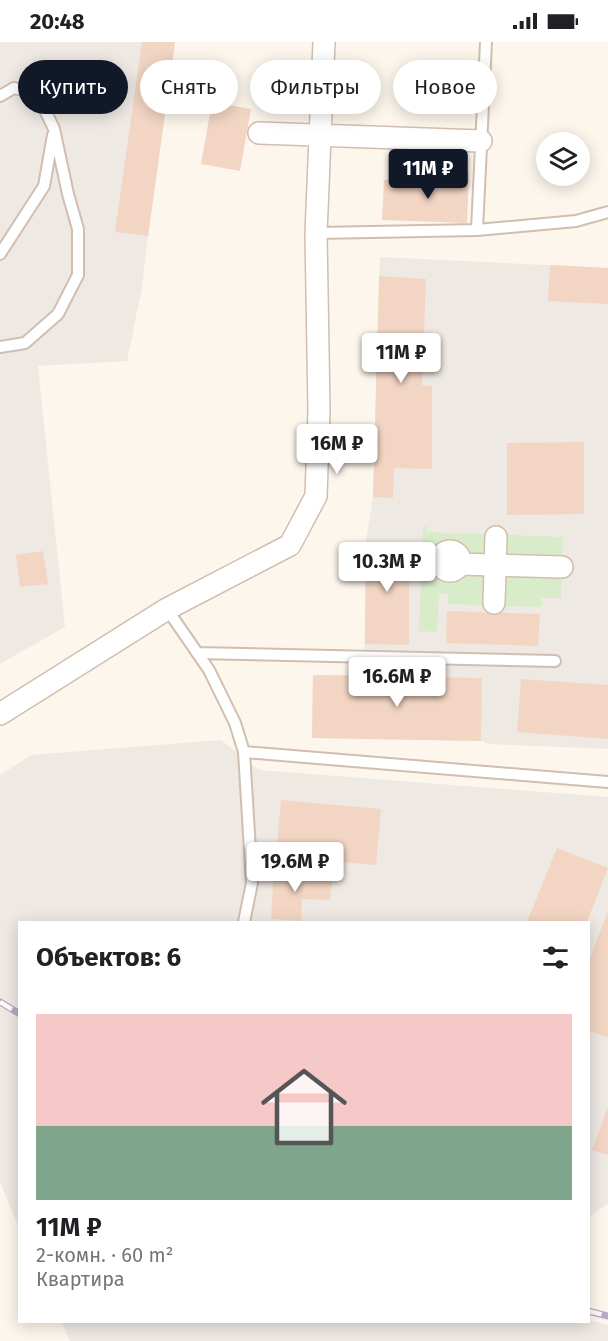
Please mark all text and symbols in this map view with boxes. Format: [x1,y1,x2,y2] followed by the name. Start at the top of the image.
[30,8,85,35] text: 20:48
[18,60,128,114] chip: Купить
[140,60,238,114] chip: Снять
[250,60,381,114] chip: Фильтры
[393,60,497,114] chip: Новое
[536,132,590,186] map controls
[536,132,590,186] button: layers
[386,149,470,200] pin: 11M ₽
[403,156,453,180] text: 11M ₽
[359,333,443,384] pin: 11M ₽
[376,340,426,364] text: 11M ₽
[295,424,379,475] pin: 16M ₽
[311,431,363,455] text: 16M ₽
[332,542,442,593] pin: 10.3M ₽
[353,549,421,573] text: 10.3M ₽
[342,657,452,708] pin: 16.6M ₽
[363,664,431,688] text: 16.6M ₽
[240,842,350,893] pin: 19.6M ₽
[261,849,329,873] text: 19.6M ₽
[539,941,572,974] icon: filters
[36,942,181,973] text: Объектов: 6
[250,1053,358,1161] icon: home
[36,1212,102,1243] text: 11M ₽
[36,1243,173,1267] text: 2-комн. · 60 m²
[36,1267,125,1291] text: Квартира

